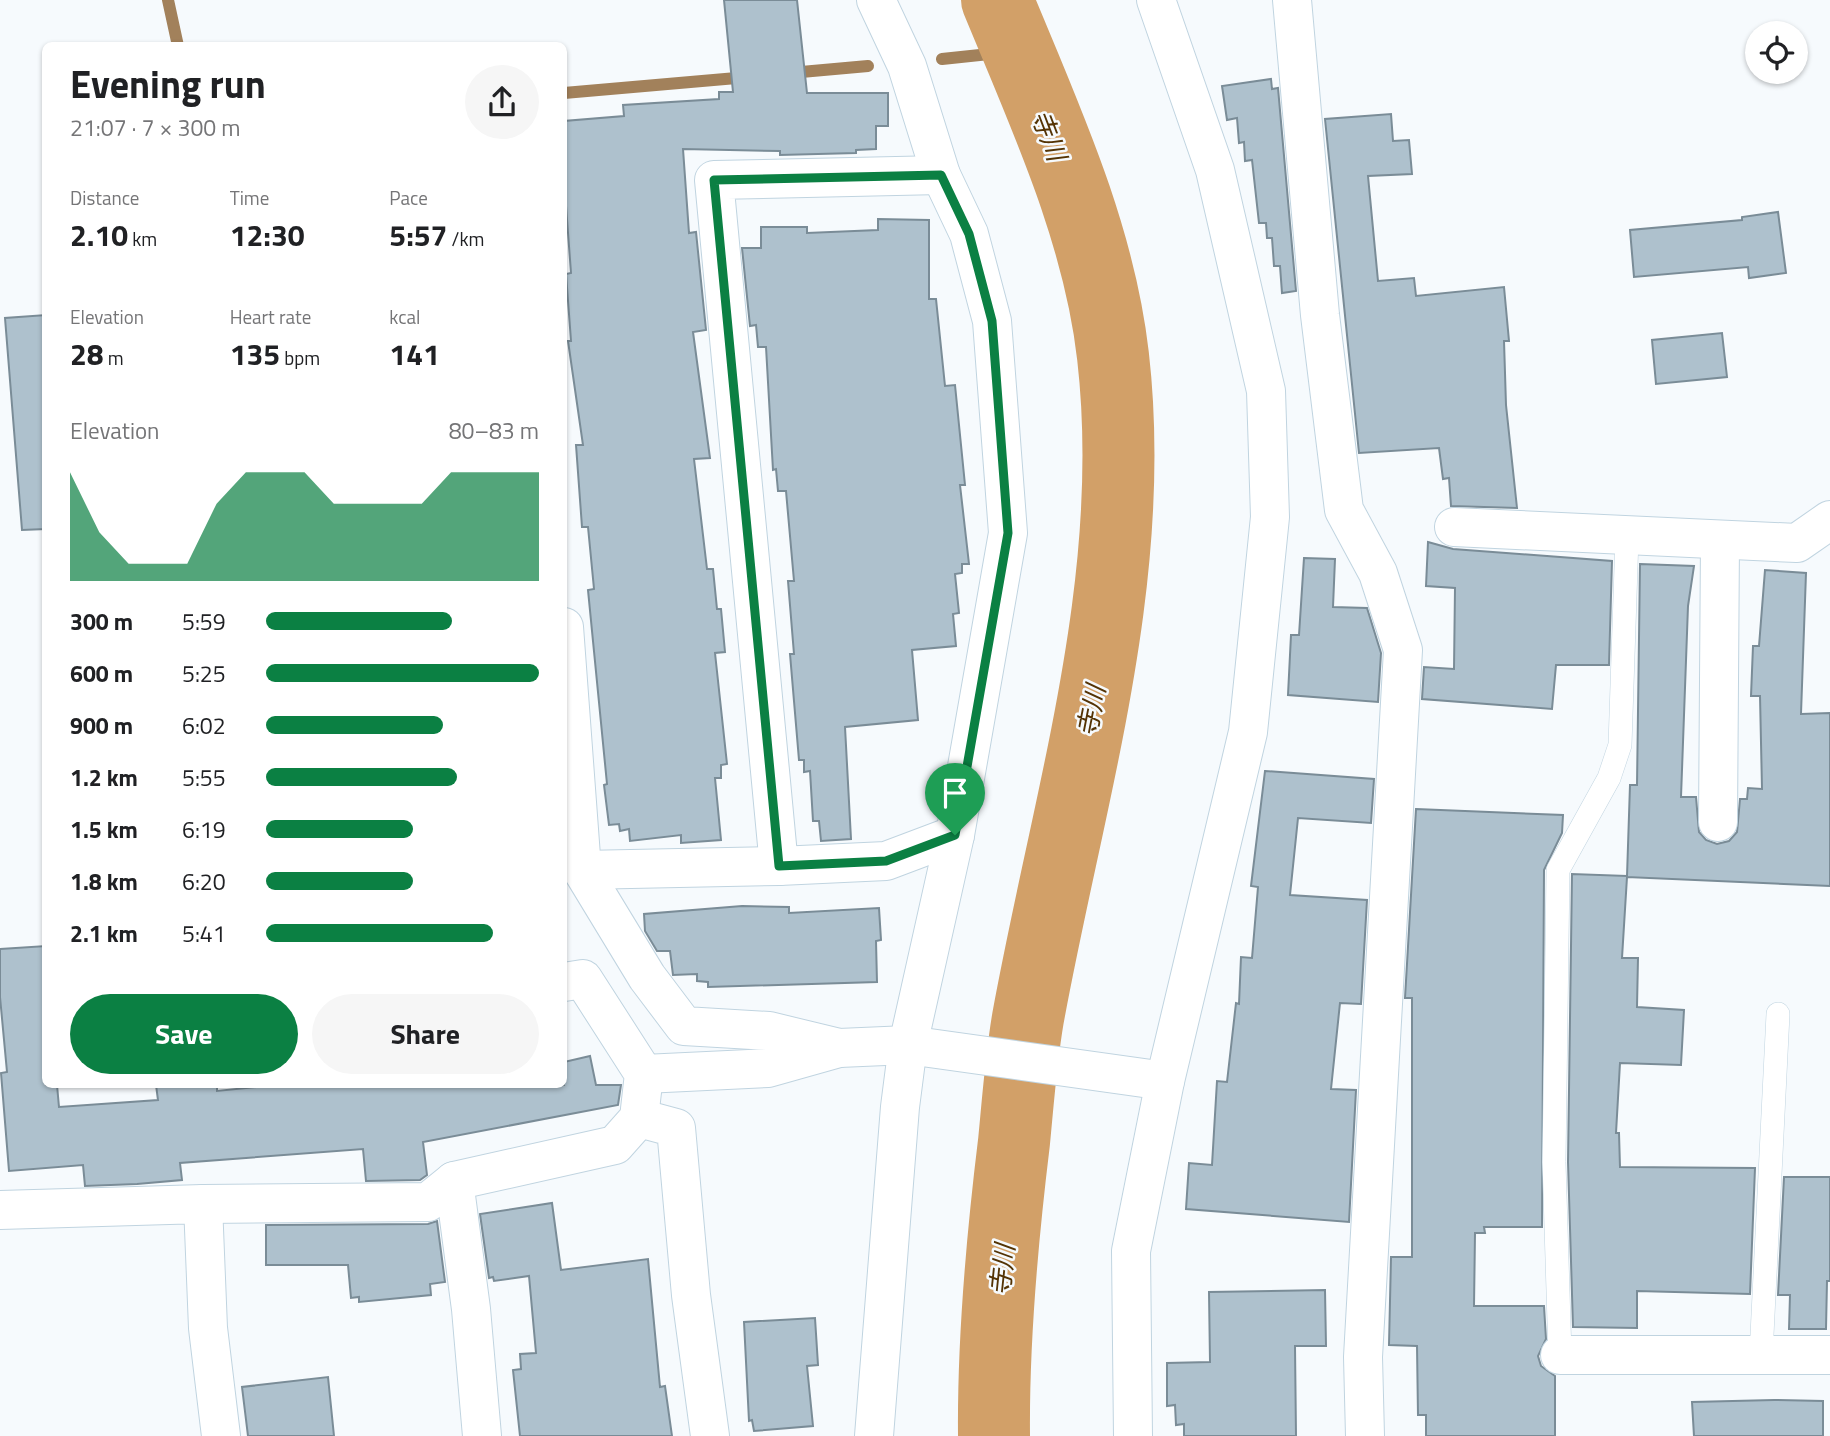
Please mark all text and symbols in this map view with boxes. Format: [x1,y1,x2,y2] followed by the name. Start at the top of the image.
[1745,21,1808,84] map controls
[1745,21,1808,84] button: locate
[70,55,266,113] text: Evening run
[465,65,539,139] button: share
[1021,104,1078,169] water label: 寺川
[70,110,240,145] text: 21:07 · 7 × 300 m
[70,183,139,212] text: Distance
[230,183,269,212] text: Time
[389,183,428,212] text: Pace
[70,212,128,258] text: 2.10
[230,212,305,258] text: 12:30
[389,212,447,258] text: 5:57
[128,224,157,253] text: km
[447,224,484,253] text: /km
[70,302,144,331] text: Elevation
[230,302,311,331] text: Heart rate
[389,302,420,331] text: kcal
[70,331,104,377] text: 28
[230,331,280,377] text: 135
[389,331,440,377] text: 141
[104,343,124,372] text: m
[280,343,320,372] text: bpm
[70,413,159,448] text: Elevation
[449,413,539,448] text: 80–83 m
[70,604,133,639] text: 300 m
[182,604,226,639] text: 5:59
[70,656,133,691] text: 600 m
[182,656,226,691] text: 5:25
[1067,679,1116,740] water label: 寺川
[70,708,133,743] text: 900 m
[182,708,226,743] text: 6:02
[70,760,138,795] text: 1.2 km
[182,760,226,795] text: 5:55
[925,763,985,835] pin
[936,774,974,812] icon: arrive
[70,812,138,847] text: 1.5 km
[182,812,226,847] text: 6:19
[70,864,138,899] text: 1.8 km
[182,864,226,899] text: 6:20
[70,916,138,951] text: 2.1 km
[182,916,226,951] text: 5:41
[70,994,298,1074] button: Save
[312,994,539,1074] button: Share
[980,1239,1024,1298] water label: 寺川

